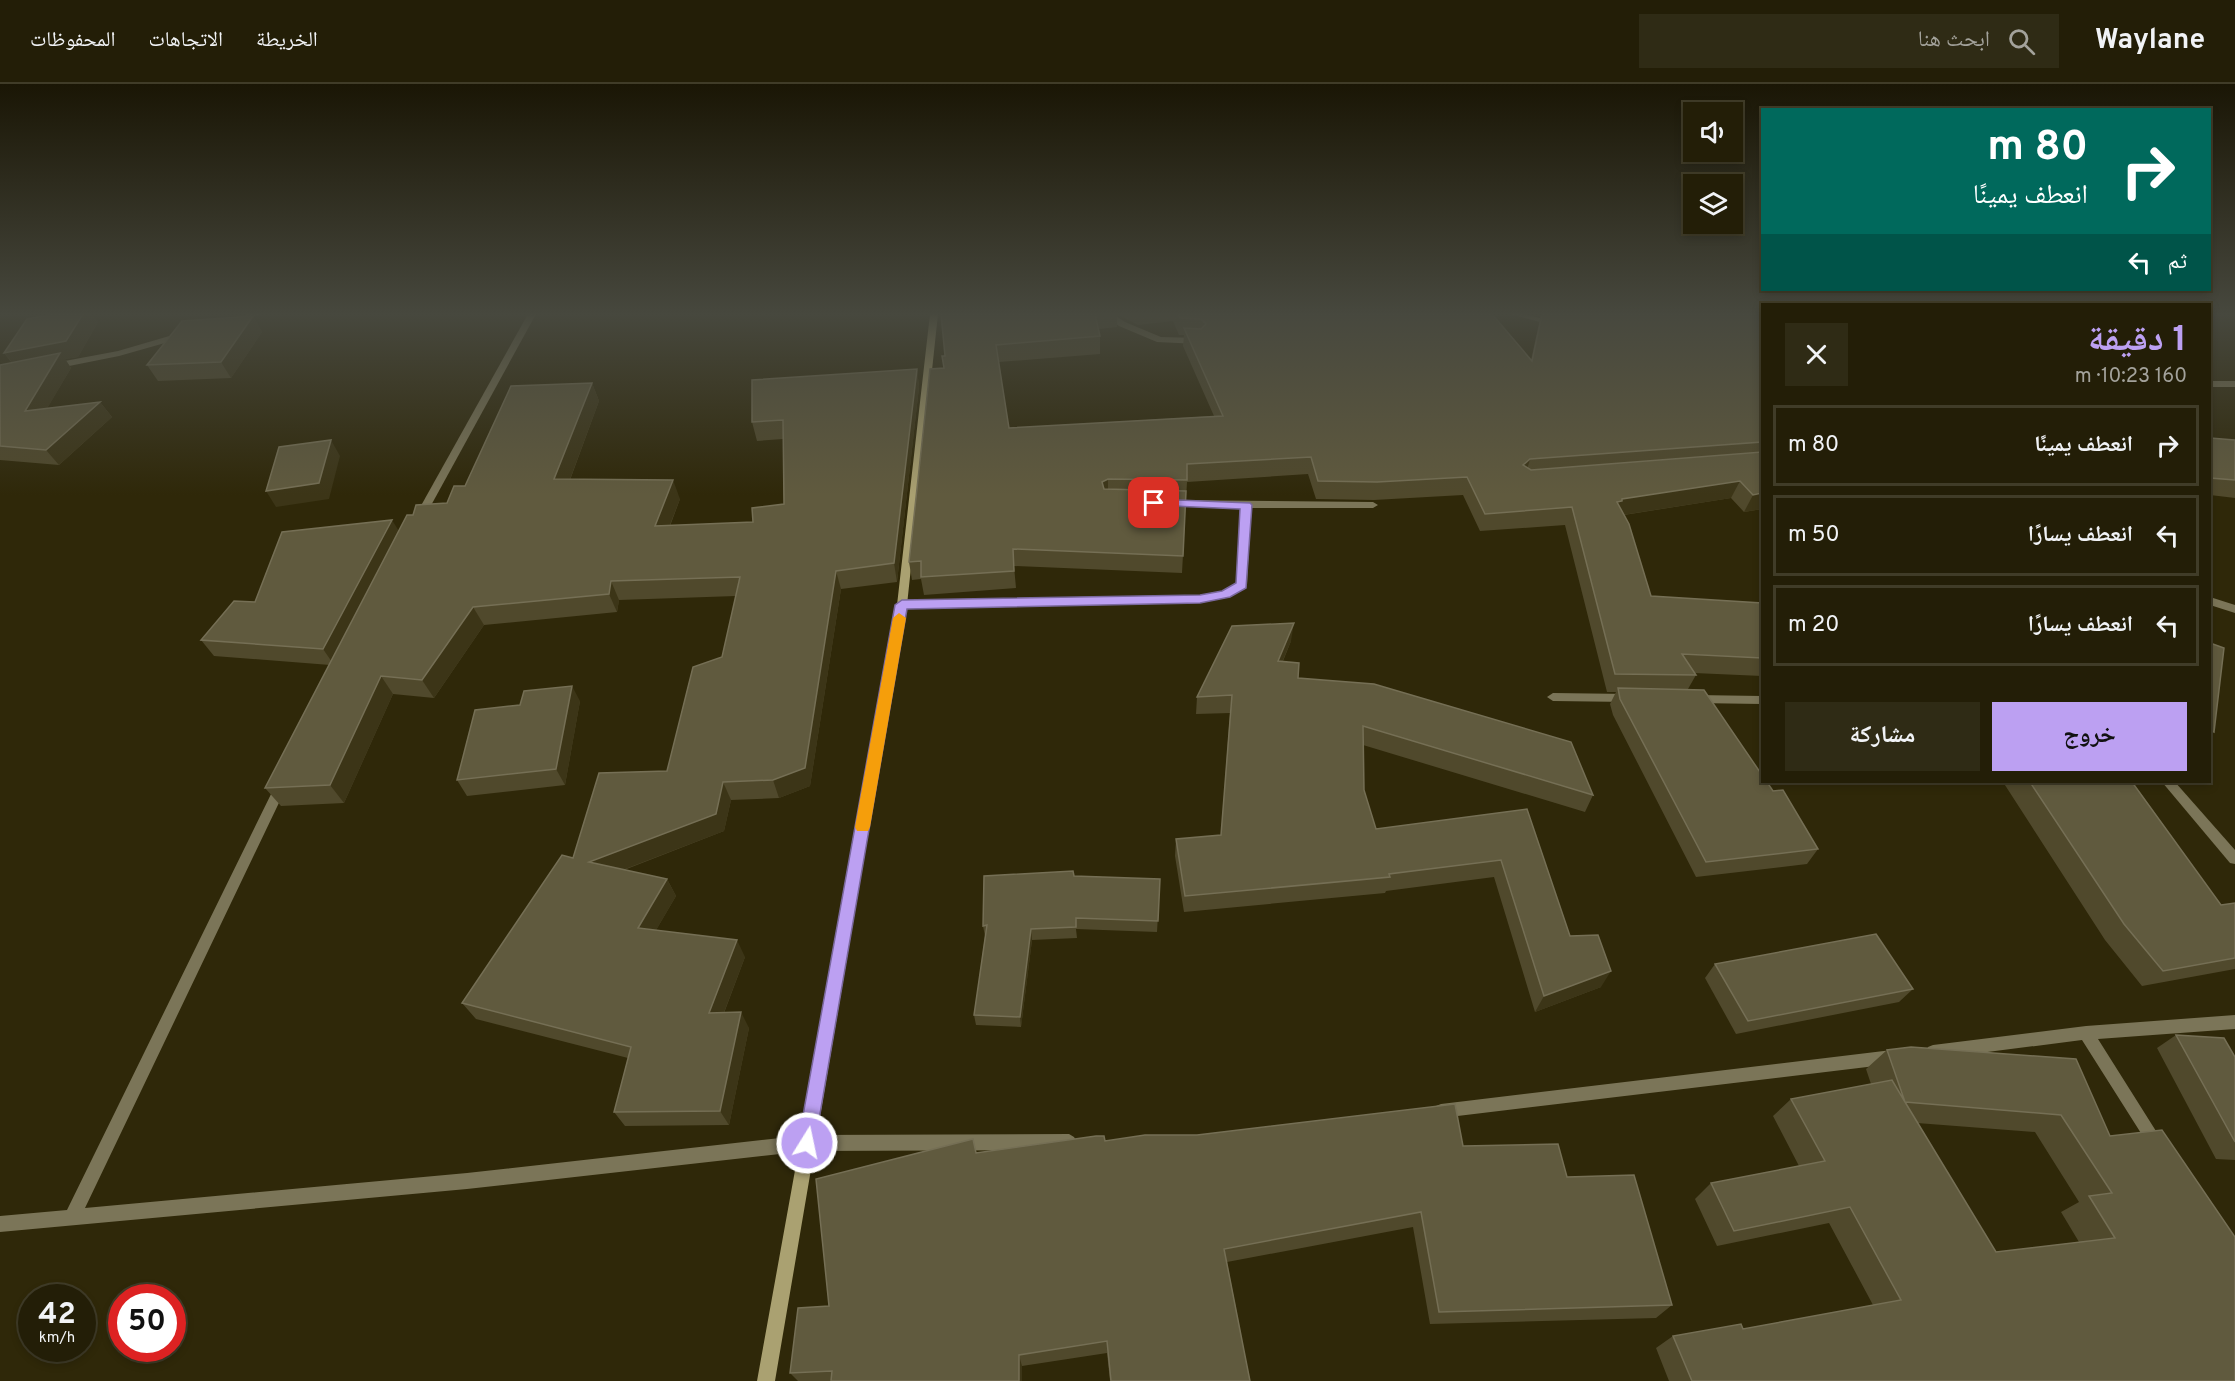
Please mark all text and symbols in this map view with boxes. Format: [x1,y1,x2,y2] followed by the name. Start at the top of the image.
[1639,14,2059,68] search box
[2095,23,2205,59] text: Waylane
[2005,25,2038,58] icon: search
[30,27,115,54] text: المحفوظات
[148,27,223,54] text: الاتجاهات
[256,27,318,54] text: الخريطة
[1918,27,1990,54] text: ابحث هنا
[1683,102,1743,234] map controls
[1683,102,1743,162] button: sound
[1987,122,2088,175] text: 80 m
[2109,132,2187,210] icon: right
[1683,174,1743,234] button: layers
[1973,179,2088,213] text: انعطف يمينًا
[2123,246,2156,279] icon: left
[2168,249,2187,276] text: ثم
[2088,318,2187,364] text: 1 دقيقة
[1785,323,1848,386] button: close
[2075,364,2187,390] text: 160 m · 10:23
[2151,429,2184,462] icon: right
[1788,432,1839,459] text: 80 m
[2034,432,2133,459] text: انعطف يمينًا
[1128,477,1179,528] pin
[1137,486,1170,519] icon: arrive
[2151,519,2184,552] icon: left
[1788,522,1840,549] text: 50 m
[2028,522,2133,549] text: انعطف يسارًا
[2151,609,2184,642] icon: left
[1788,612,1839,639] text: 20 m
[2028,612,2133,639] text: انعطف يسارًا
[1785,702,1980,771] button: مشاركة
[1992,702,2187,771] button: خروج
[775,1111,839,1175] position arrow
[108,1284,186,1362] speed limit sign: 50
[38,1297,76,1334] text: 42
[39,1329,75,1348] text: km/h

